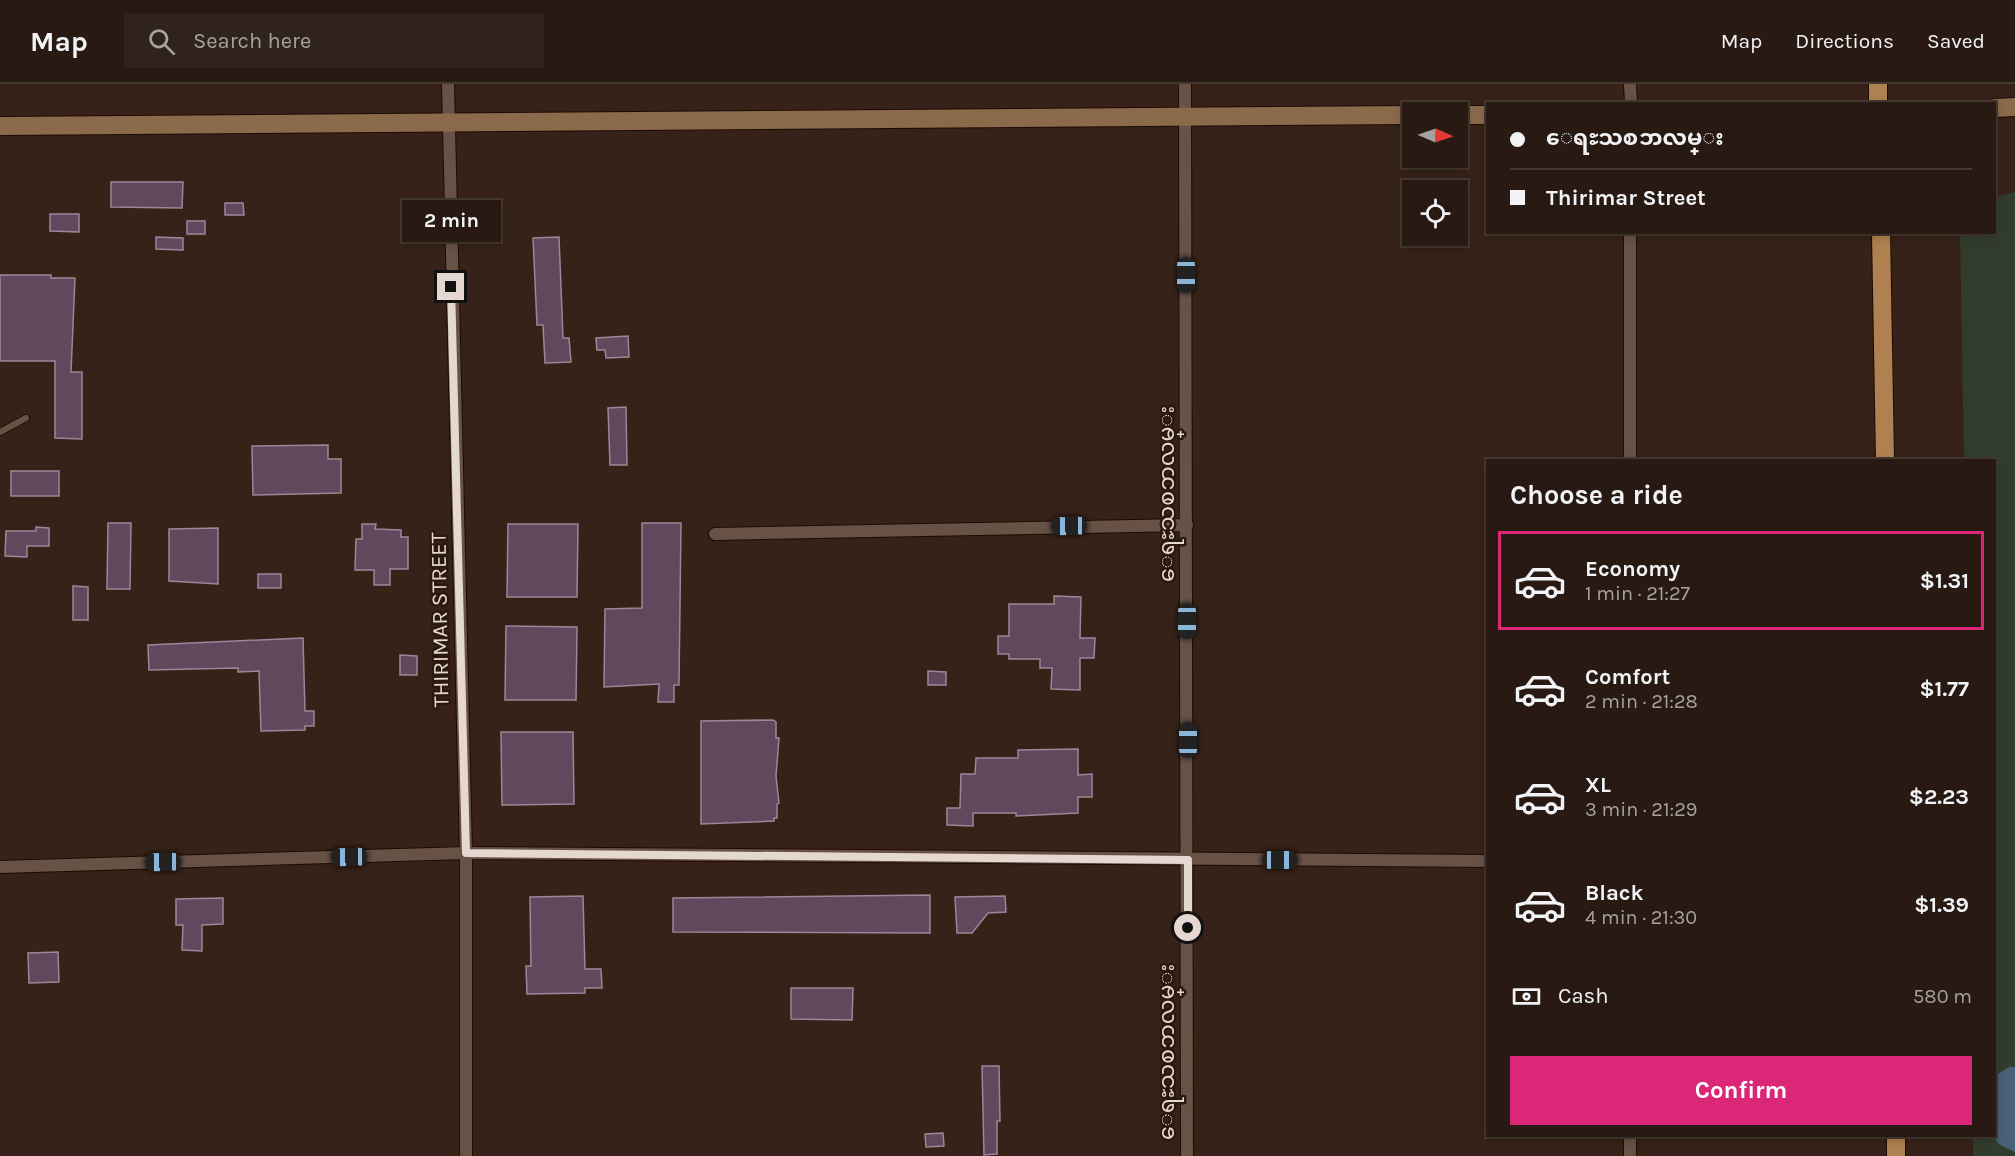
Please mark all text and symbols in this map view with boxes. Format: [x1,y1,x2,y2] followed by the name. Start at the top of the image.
[124,14,544,68] search box
[30,25,88,58] text: Map
[145,25,178,58] icon: search
[193,28,311,54] text: Search here
[1721,29,1762,53] text: Map
[1795,29,1894,53] text: Directions
[1927,29,1985,53] text: Saved
[1402,102,1468,168] north arrow
[1402,102,1468,246] map controls
[1546,125,1724,151] text: ေရႊသစၥာလမ္း
[1402,180,1468,246] button: locate
[1546,185,1706,211] text: Thirimar Street
[402,200,500,242] callout: 2 min
[424,209,479,232] text: 2 min
[1177,257,1195,293] car
[437,273,464,300] route end
[1154,406,1184,582] street label: ေရႊသစၥာလမ္း
[1510,479,1683,511] text: Choose a ride
[1051,517,1087,535] car
[425,532,455,708] street label: THIRIMAR STREET
[1513,554,1567,608] icon: car
[1585,556,1680,582] text: Economy
[1920,568,1969,594] text: $1.31
[1585,582,1690,605] text: 1 min · 21:27
[1178,603,1196,639] car
[1513,662,1567,716] icon: car
[1585,664,1670,690] text: Comfort
[1919,676,1969,702] text: $1.77
[1585,690,1698,713] text: 2 min · 21:28
[1179,722,1197,758] car
[1513,770,1567,824] icon: car
[1585,772,1611,798] text: XL
[1909,784,1969,810] text: $2.23
[1585,798,1697,821] text: 3 min · 21:29
[331,848,367,866] car
[1262,851,1298,869] car
[145,853,181,871] car
[1513,878,1567,932] icon: car
[1585,880,1644,906] text: Black
[1914,892,1969,918] text: $1.39
[1585,906,1697,929] text: 4 min · 21:30
[1174,914,1201,941] route start
[1154,964,1184,1140] street label: ေရႊသစၥာလမ္း
[1510,980,1543,1013] icon: cash
[1558,983,1608,1009] text: Cash
[1913,985,1972,1008] text: 580 m
[1510,1056,1972,1125] button: Confirm

